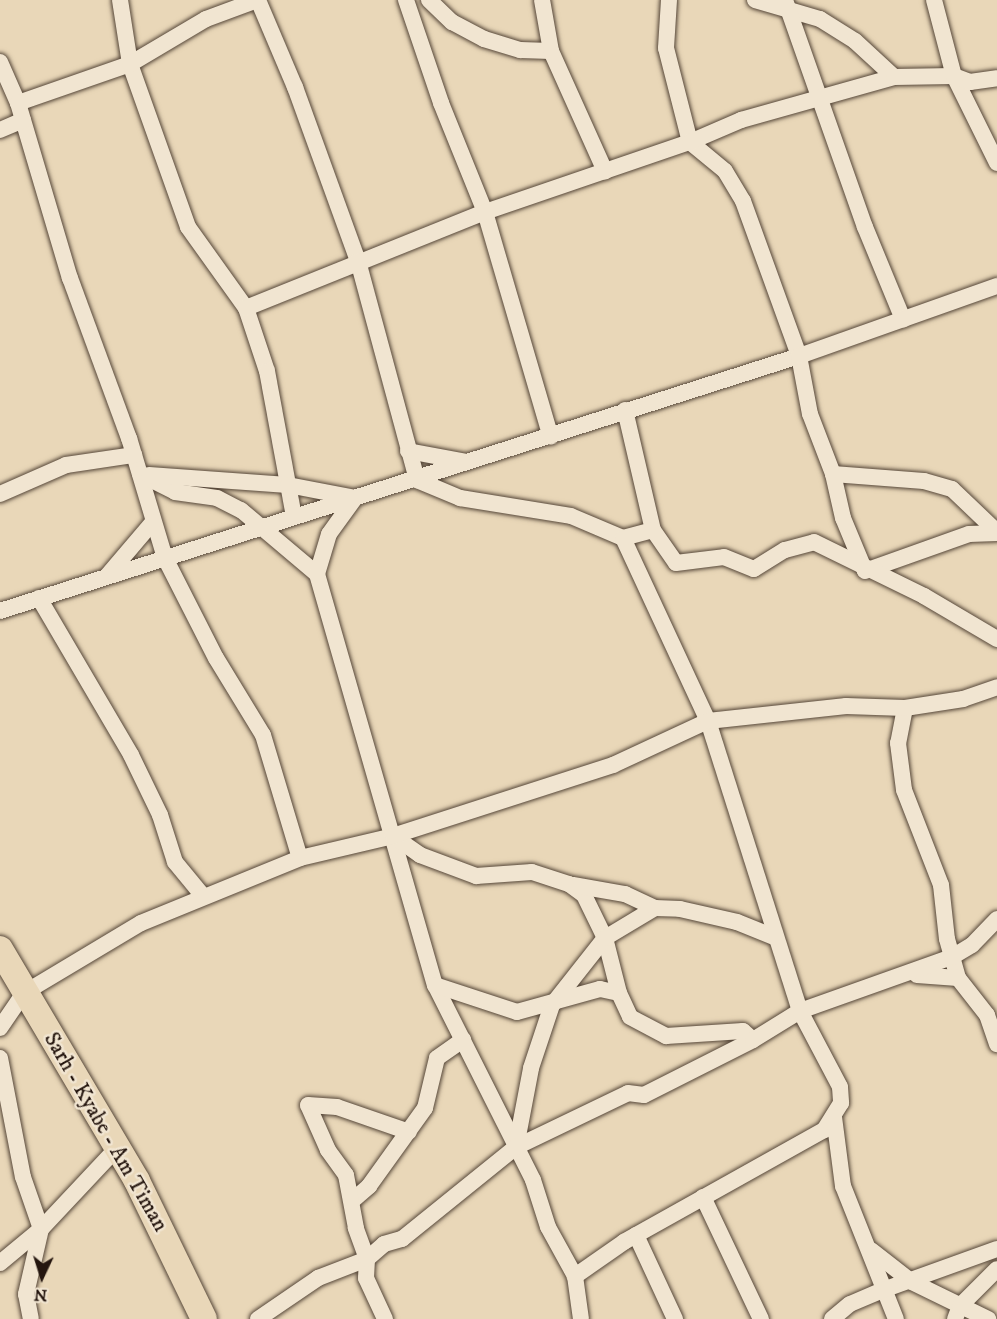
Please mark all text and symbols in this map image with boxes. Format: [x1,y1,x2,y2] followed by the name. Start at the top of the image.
[38,1028,174,1236] street label: Sarh - Kyabe - Am Timan
[12,1247,72,1307] north arrow
[34,1285,48,1305] text: N

